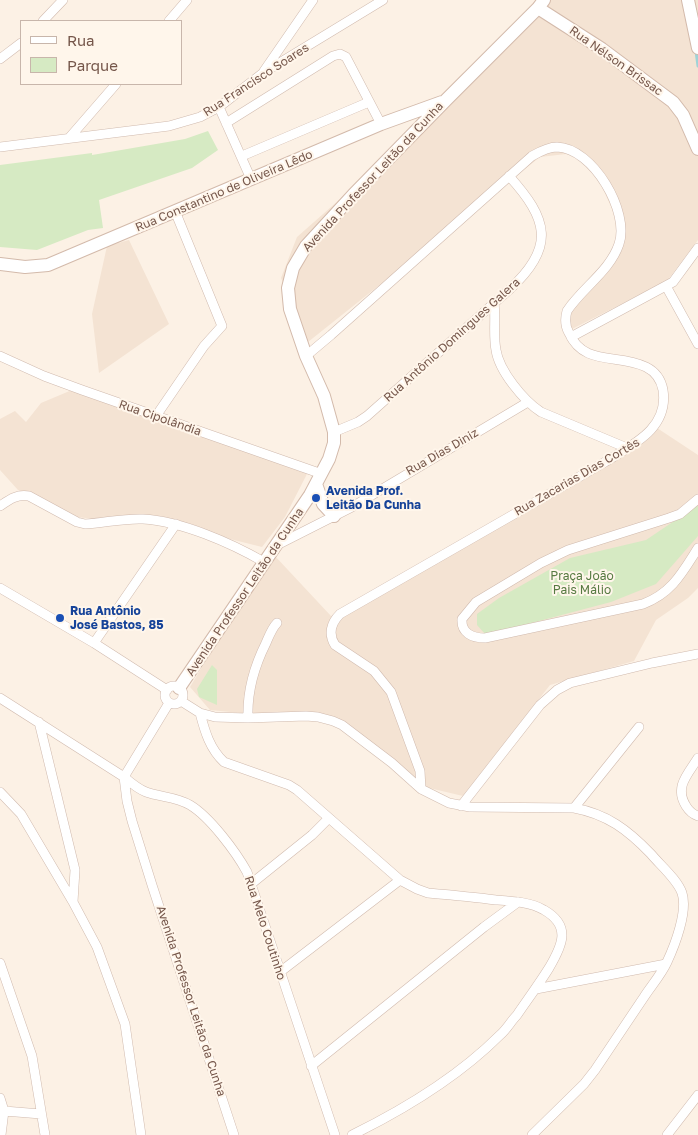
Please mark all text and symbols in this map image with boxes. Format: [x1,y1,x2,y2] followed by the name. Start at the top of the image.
[20,20,182,85] legend
[566,23,666,99] street label: Rua Nélson Brissac
[67,31,94,49] text: Rua
[200,40,312,120] street label: Rua Francisco Soares
[67,56,118,74] text: Parque
[300,99,446,255] street label: Avenida Professor Leitão da Cunha
[133,147,315,235] street label: Rua Constantino de Oliveira Lêdo
[381,275,523,405] street label: Rua Antônio Domingues Galera
[117,397,203,439] street label: Rua Cipolândia
[403,426,481,478] street label: Rua Dias Diniz
[512,435,642,519] street label: Rua Zacarias Dias Cortês
[326,484,421,512] place label: Avenida Prof. Leitão Da Cunha
[310,492,322,504] marker: Avenida Prof. Leitão Da Cunha
[183,505,307,679] street label: Avenida Professor Leitão da Cunha
[550,569,614,597] park label: Praça João Pais Málio
[70,604,163,632] place label: Rua Antônio José Bastos, 85
[54,612,66,624] marker: Rua Antônio José Bastos, 85
[241,874,289,982] street label: Rua Melo Coutinho
[153,904,229,1098] street label: Avenida Professor Leitão da Cunha

